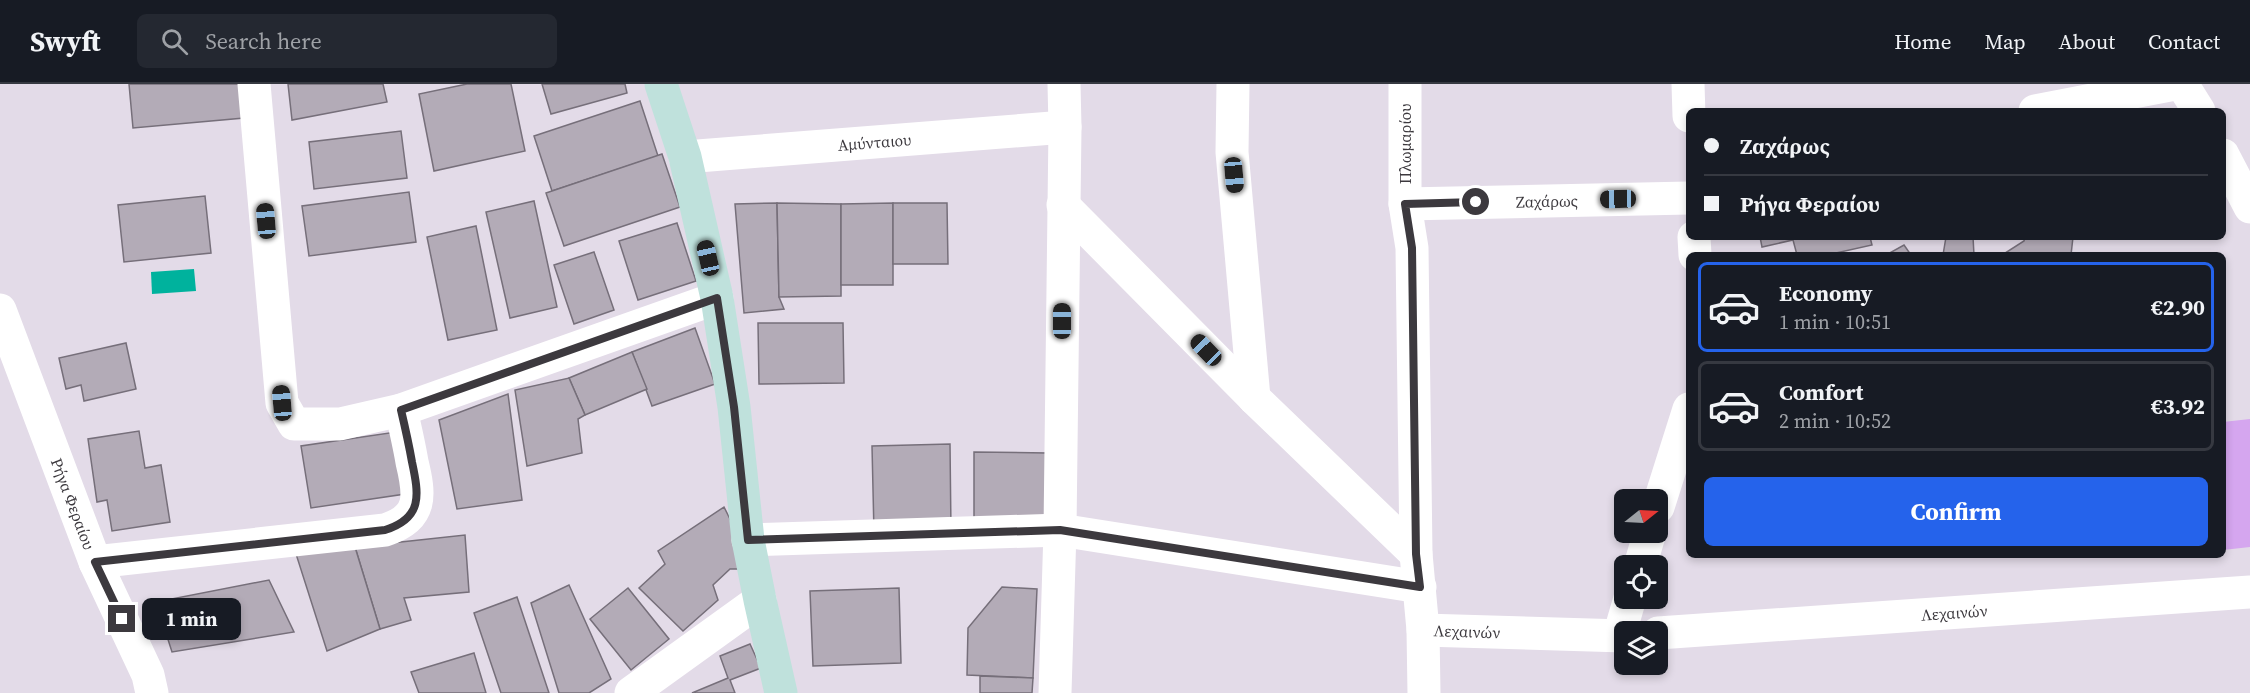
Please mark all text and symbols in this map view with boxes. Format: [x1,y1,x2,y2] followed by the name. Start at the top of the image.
[137,14,557,68] search box
[30,22,101,60] text: Swyft
[158,25,191,58] icon: search
[206,26,322,56] text: Search here
[1894,27,1952,56] text: Home
[1985,27,2026,56] text: Map
[2059,27,2115,56] text: About
[2148,27,2220,56] text: Contact
[1394,104,1416,184] street label: Πλωμαρίου
[837,128,912,156] street label: Αμύνταιου
[1740,131,1830,161] text: Ζαχάρως
[1223,156,1245,194] car
[1462,188,1489,215] route start
[1516,189,1578,213] street label: Ζαχάρως
[1740,189,1880,219] text: Ρήγα Φεραίου
[1600,190,1636,208] car
[255,202,277,240] car
[695,238,721,278] car
[1779,278,1873,308] text: Economy
[1707,280,1761,334] icon: car
[2151,292,2205,322] text: €2.90
[1053,303,1071,339] car
[1779,308,1891,336] text: 1 min · 10:51
[1187,331,1225,369] car
[1779,377,1863,407] text: Comfort
[1707,379,1761,433] icon: car
[271,384,293,422] car
[2151,391,2205,421] text: €3.92
[1779,407,1891,435] text: 2 min · 10:52
[46,455,100,553] street label: Ρήγα Φεραίου
[1704,477,2208,546] button: Confirm
[1614,489,1668,543] north arrow
[1614,489,1668,675] map controls
[1614,555,1668,609] button: locate
[143,598,242,640] callout: 1 min
[1920,599,1988,626] street label: Λεχαινών
[108,605,135,632] route end
[166,605,217,633] text: 1 min
[1433,619,1501,643] street label: Λεχαινών
[1614,621,1668,675] button: layers

